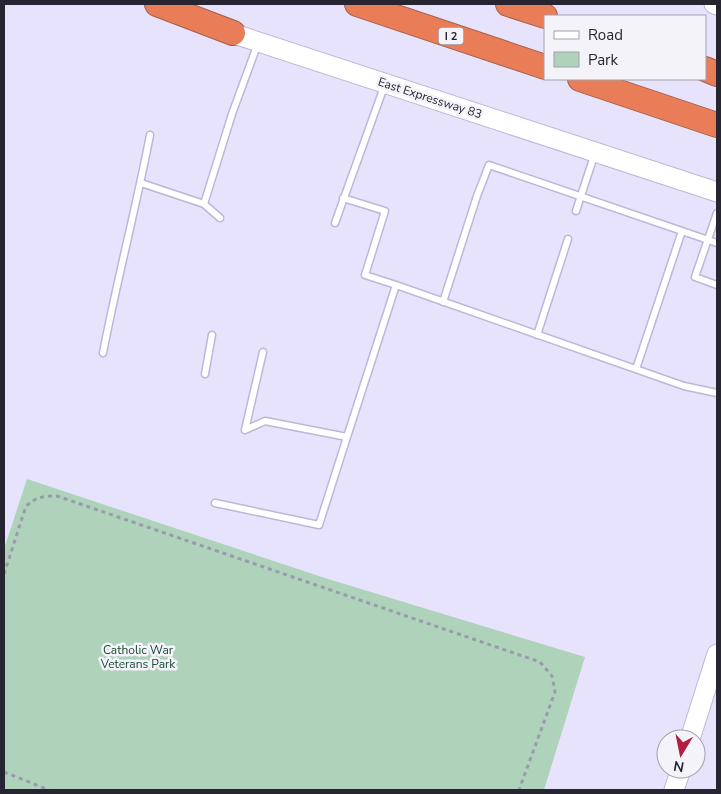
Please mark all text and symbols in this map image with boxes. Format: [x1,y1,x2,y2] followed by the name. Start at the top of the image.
[544,15,706,80] legend
[588,25,623,45] text: Road
[438,28,464,44] road number: I 2
[588,50,618,70] text: Park
[376,74,484,122] street label: East Expressway 83
[100,642,176,672] park label: Catholic War Veterans Park
[656,729,706,779] north arrow
[672,756,686,777] text: N

